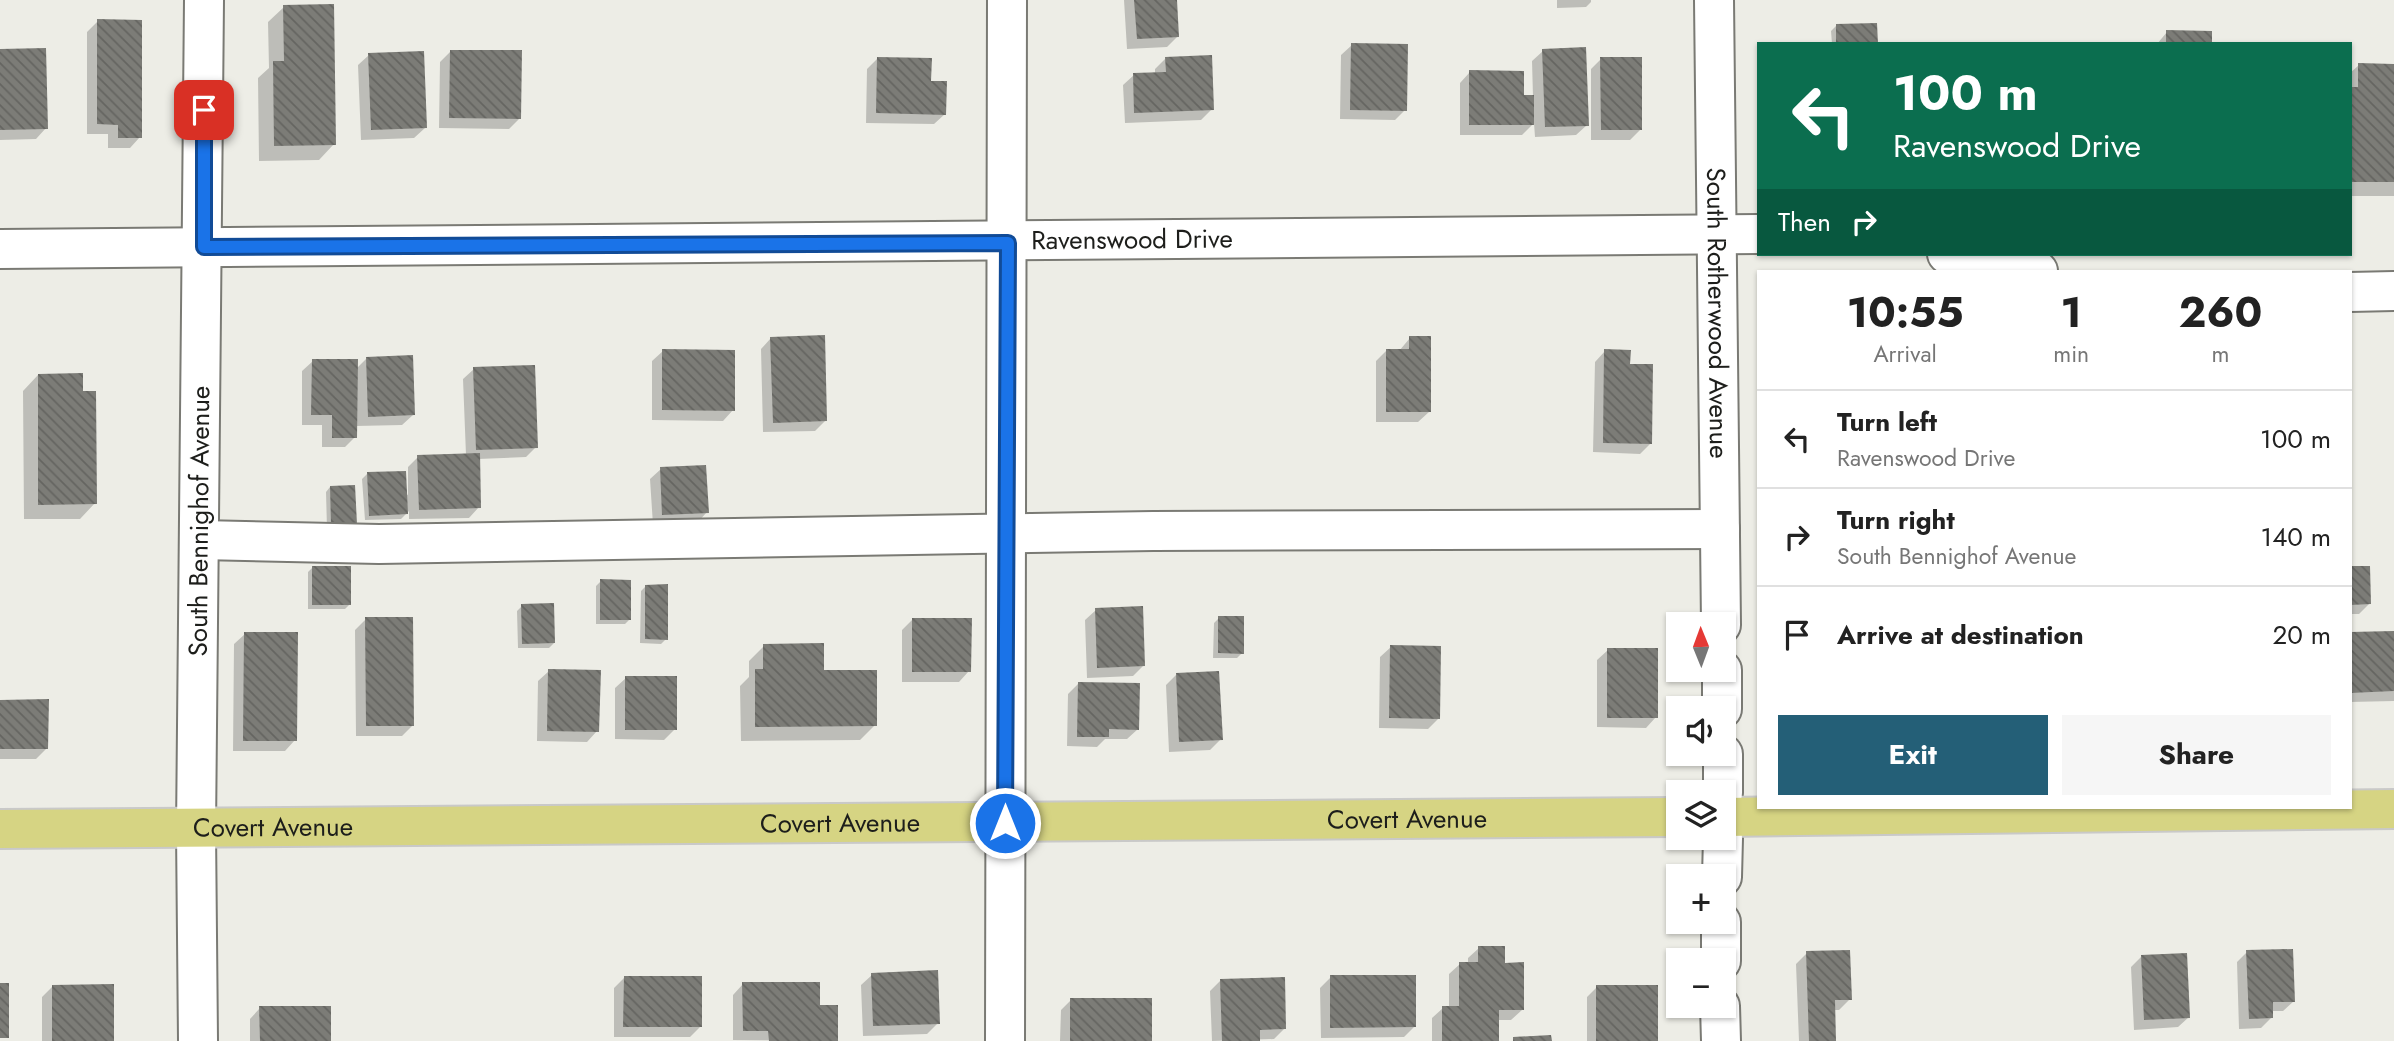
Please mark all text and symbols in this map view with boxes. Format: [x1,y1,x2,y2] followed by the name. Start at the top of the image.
[1893,58,2038,128] text: 100 m
[1778,70,1869,161] icon: left
[174,80,234,140] pin
[185,91,223,129] icon: arrive
[1893,123,2141,169] text: Ravenswood Drive
[1697,167,1738,459] street label: South Rotherwood Avenue
[1778,203,1831,241] text: Then
[1845,203,1883,241] icon: right
[1031,219,1233,259] street label: Ravenswood Drive
[1847,282,1964,343] text: 10:55
[2061,282,2082,343] text: 1
[2179,282,2262,343] text: 260
[1873,337,1937,371] text: Arrival
[2053,337,2089,371] text: min
[2212,337,2230,371] text: m
[179,385,219,657] street label: South Bennighof Avenue
[1837,403,1937,441] text: Turn left
[1778,420,1816,458] icon: left
[2260,420,2331,458] text: 100 m
[1837,441,2015,475] text: Ravenswood Drive
[1837,501,1955,539] text: Turn right
[1778,518,1816,556] icon: right
[2260,518,2331,556] text: 140 m
[1837,539,2076,573] text: South Bennighof Avenue
[1666,612,1736,682] north arrow
[1666,612,1736,1018] map controls
[1778,616,1816,654] icon: arrive
[1837,616,2084,654] text: Arrive at destination
[2273,616,2331,654] text: 20 m
[1666,696,1736,766] button: sound
[1778,715,2048,795] button: Exit
[2062,715,2331,795] button: Share
[1666,780,1736,850] button: layers
[968,786,1042,860] position arrow
[1327,799,1487,839] street label: Covert Avenue
[760,803,920,843] street label: Covert Avenue
[193,807,353,847] street label: Covert Avenue
[1666,864,1736,934] button: +
[1666,948,1736,1018] button: −

